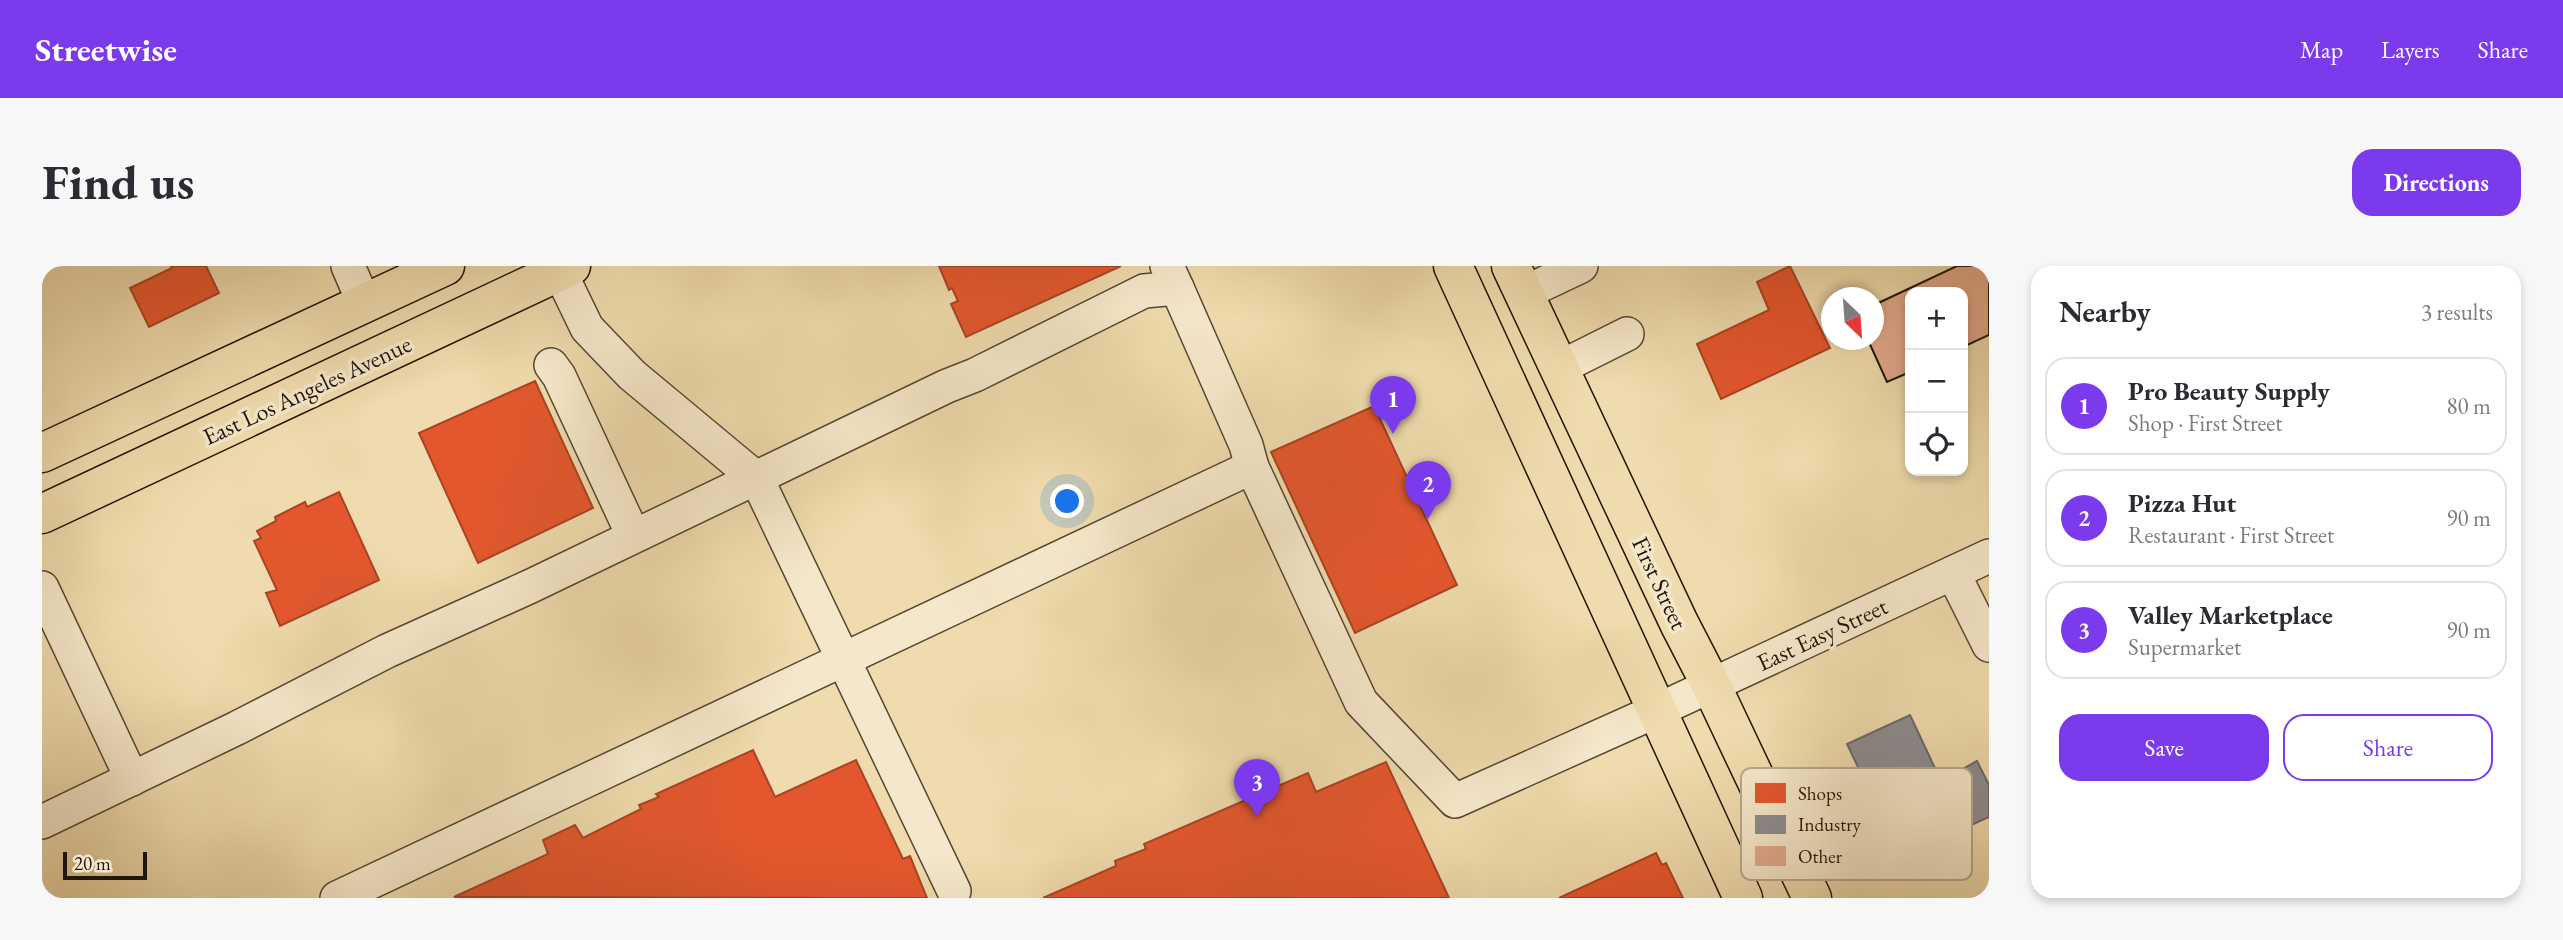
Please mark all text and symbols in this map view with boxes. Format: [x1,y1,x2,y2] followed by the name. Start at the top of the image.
[35,28,177,71] text: Streetwise
[2300,34,2343,65] text: Map
[2381,34,2440,65] text: Layers
[2478,34,2528,65] text: Share
[2352,149,2521,216] button: Directions
[42,150,194,214] text: Find us
[1821,287,1884,350] north arrow
[1905,287,1968,476] map controls
[1905,287,1968,350] button: +
[2059,292,2151,331] text: Nearby
[2421,297,2493,327] text: 3 results
[198,328,416,452] street label: East Los Angeles Avenue
[1905,350,1968,413] button: −
[2128,374,2330,408] text: Pro Beauty Supply
[1370,376,1416,434] pin: 1
[2078,391,2090,421] text: 1
[2446,391,2491,421] text: 80 m
[2128,408,2283,438] text: Shop · First Street
[1905,413,1968,476] button: locate
[1405,461,1451,519] pin: 2
[1050,484,1084,518] your location
[2128,486,2236,520] text: Pizza Hut
[2078,503,2090,533] text: 2
[2446,503,2491,533] text: 90 m
[2128,520,2334,550] text: Restaurant · First Street
[1625,532,1695,635] street label: First Street
[1752,590,1893,678] street label: East Easy Street
[2128,598,2333,632] text: Valley Marketplace
[2078,615,2090,645] text: 3
[2446,615,2491,645] text: 90 m
[2128,632,2241,662] text: Supermarket
[2059,714,2269,781] button: Save
[2283,714,2493,781] button: Share
[1234,759,1280,817] pin: 3
[1741,768,1972,880] legend
[1798,781,1842,806] text: Shops
[1798,812,1862,837] text: Industry
[1798,844,1843,869] text: Other
[63,849,147,881] scale bar
[74,851,111,876] text: 20 m

